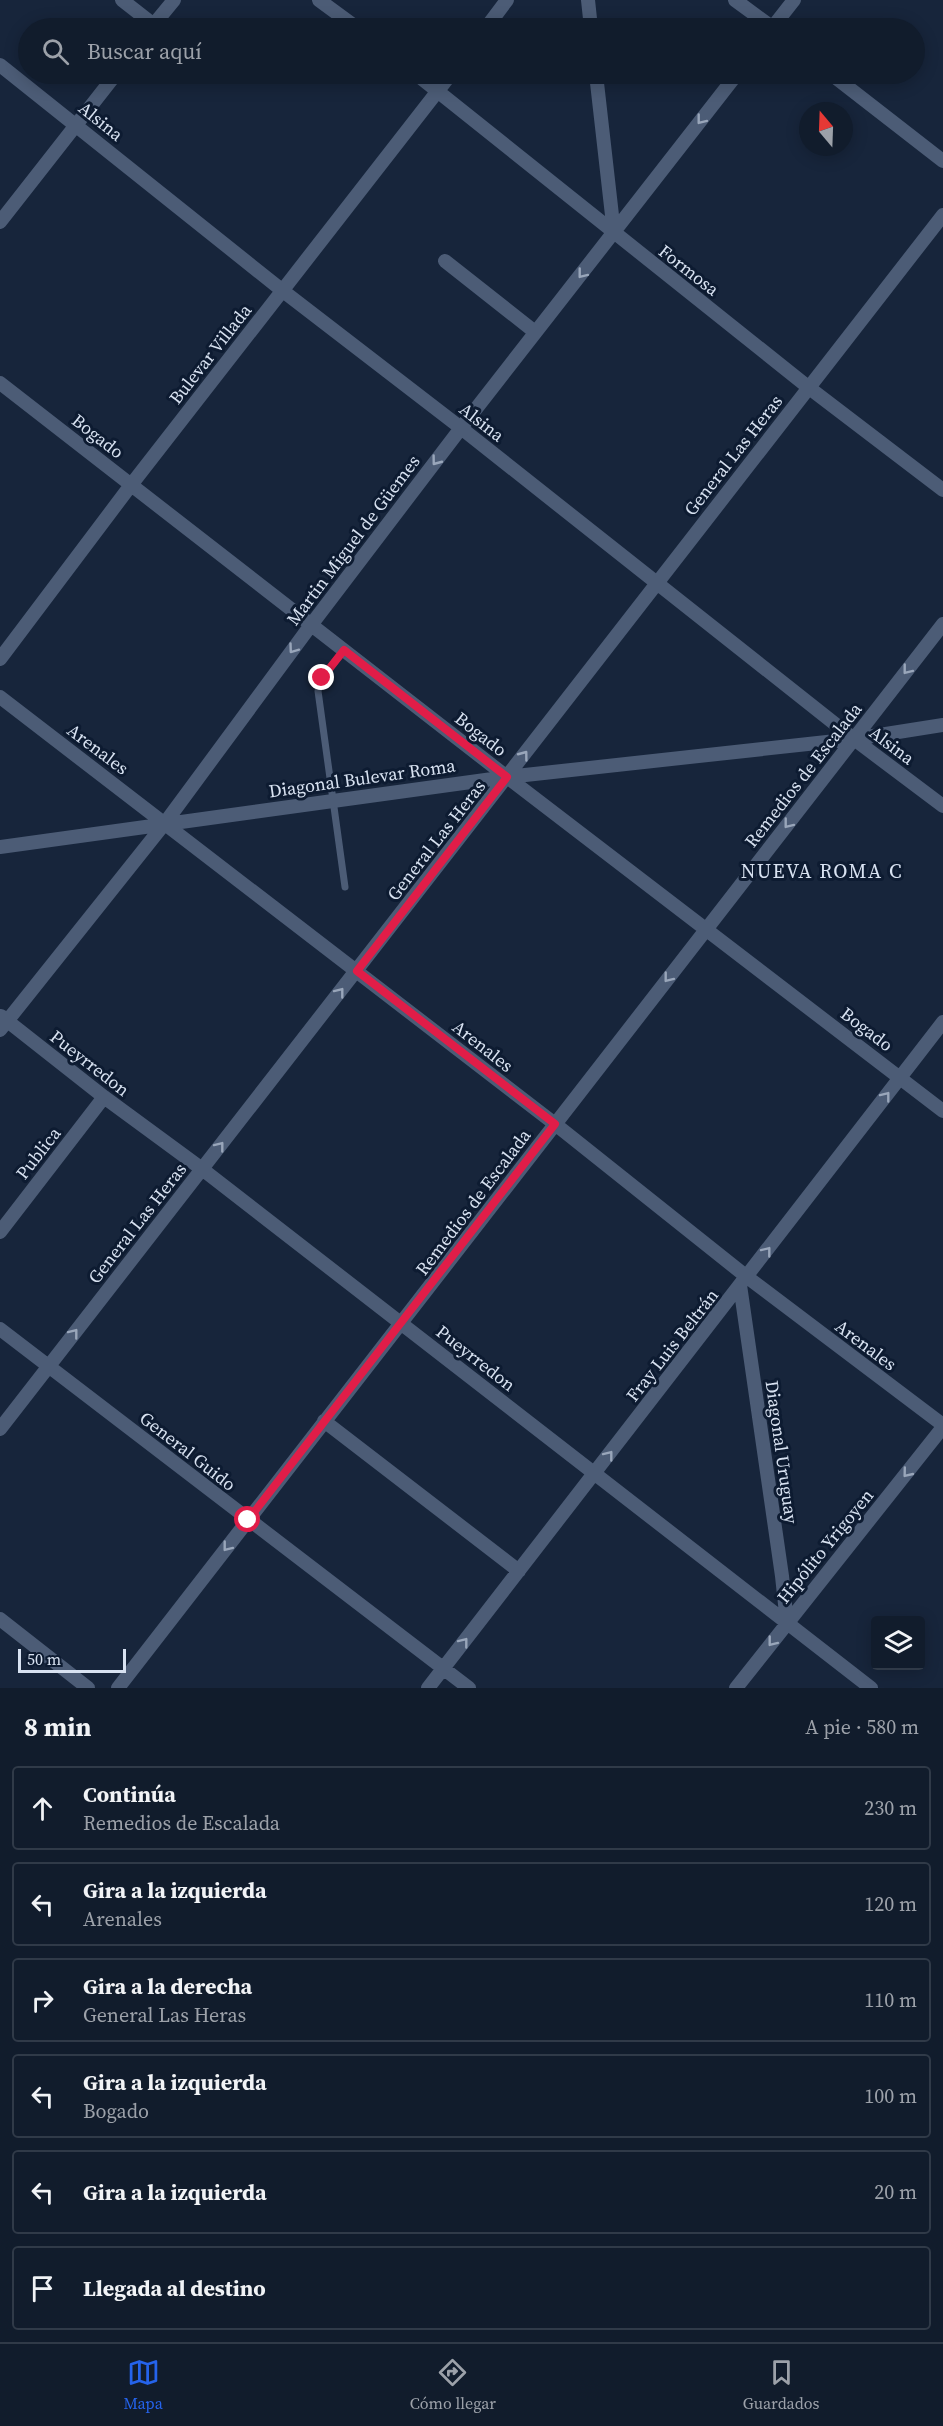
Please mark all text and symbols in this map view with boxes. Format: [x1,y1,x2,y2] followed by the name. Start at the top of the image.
[18,18,925,84] search box
[39,35,72,68] icon: search
[87,36,202,66] text: Buscar aquí
[73,95,129,147] street label: Alsina
[799,102,853,156] north arrow
[698,113,709,124] one-way arrow
[654,239,725,302] street label: Formosa
[578,267,589,278] one-way arrow
[163,298,258,409] street label: Bulevar Villada
[678,389,788,521] street label: General Las Heras
[454,397,510,448] street label: Alsina
[67,408,129,464] street label: Bogado
[281,449,426,630] street label: Martin Miguel de Güemes
[433,454,444,465] one-way arrow
[289,643,300,654] one-way arrow
[904,663,915,674] one-way arrow
[308,664,334,690] route end
[739,697,868,853] street label: Remedios de Escalada
[450,706,512,762] street label: Bogado
[62,718,134,780] street label: Arenales
[864,720,920,771] street label: Alsina
[516,751,527,762] one-way arrow
[267,752,458,803] street label: Diagonal Bulevar Roma
[381,774,491,906] street label: General Las Heras
[784,817,795,828] one-way arrow
[741,857,903,885] district label: NUEVA ROMA C
[665,971,676,982] one-way arrow
[333,988,344,999] one-way arrow
[836,1001,898,1057] street label: Bogado
[447,1014,519,1078] street label: Arenales
[45,1024,135,1102] street label: Pueyrredon
[879,1092,890,1103] one-way arrow
[10,1121,67,1184] street label: Publica
[410,1123,537,1280] street label: Remedios de Escalada
[213,1142,224,1153] one-way arrow
[82,1157,192,1289] street label: General Las Heras
[760,1246,771,1257] one-way arrow
[620,1283,724,1407] street label: Fray Luis Beltrán
[830,1314,902,1376] street label: Arenales
[431,1319,521,1397] street label: Pueyrredon
[67,1329,78,1340] one-way arrow
[760,1379,805,1526] street label: Diagonal Uruguay
[135,1405,241,1497] street label: General Guido
[602,1450,613,1461] one-way arrow
[903,1466,914,1477] one-way arrow
[771,1483,879,1609] street label: Hipólito Yrigoyen
[234,1506,260,1532] route start
[224,1540,235,1551] one-way arrow
[871,1616,925,1670] map controls
[871,1616,925,1670] button: layers
[769,1635,780,1646] one-way arrow
[456,1637,467,1648] one-way arrow
[18,1646,126,1674] scale bar
[27,1648,61,1670] text: 50 m
[24,1709,91,1745] text: 8 min
[805,1713,919,1741] text: A pie · 580 m
[83,1779,176,1809] text: Continúa
[26,1792,59,1825] icon: ahead
[864,1794,917,1822] text: 230 m
[83,1809,280,1837] text: Remedios de Escalada
[83,1875,267,1905] text: Gira a la izquierda
[26,1888,59,1921] icon: left
[864,1890,917,1918] text: 120 m
[83,1905,162,1933] text: Arenales
[83,1971,252,2001] text: Gira a la derecha
[26,1984,59,2017] icon: right
[864,1986,917,2014] text: 110 m
[83,2001,246,2029] text: General Las Heras
[83,2067,267,2097] text: Gira a la izquierda
[26,2080,59,2113] icon: left
[864,2082,917,2110] text: 100 m
[83,2097,149,2125] text: Bogado
[26,2176,59,2209] icon: left
[83,2177,267,2207] text: Gira a la izquierda
[874,2178,917,2206] text: 20 m
[26,2272,59,2305] icon: arrive
[83,2273,266,2303] text: Llegada al destino
[123,2356,163,2414] tab: Mapa
[410,2356,496,2414] tab: Cómo llegar
[743,2356,820,2414] tab: Guardados

